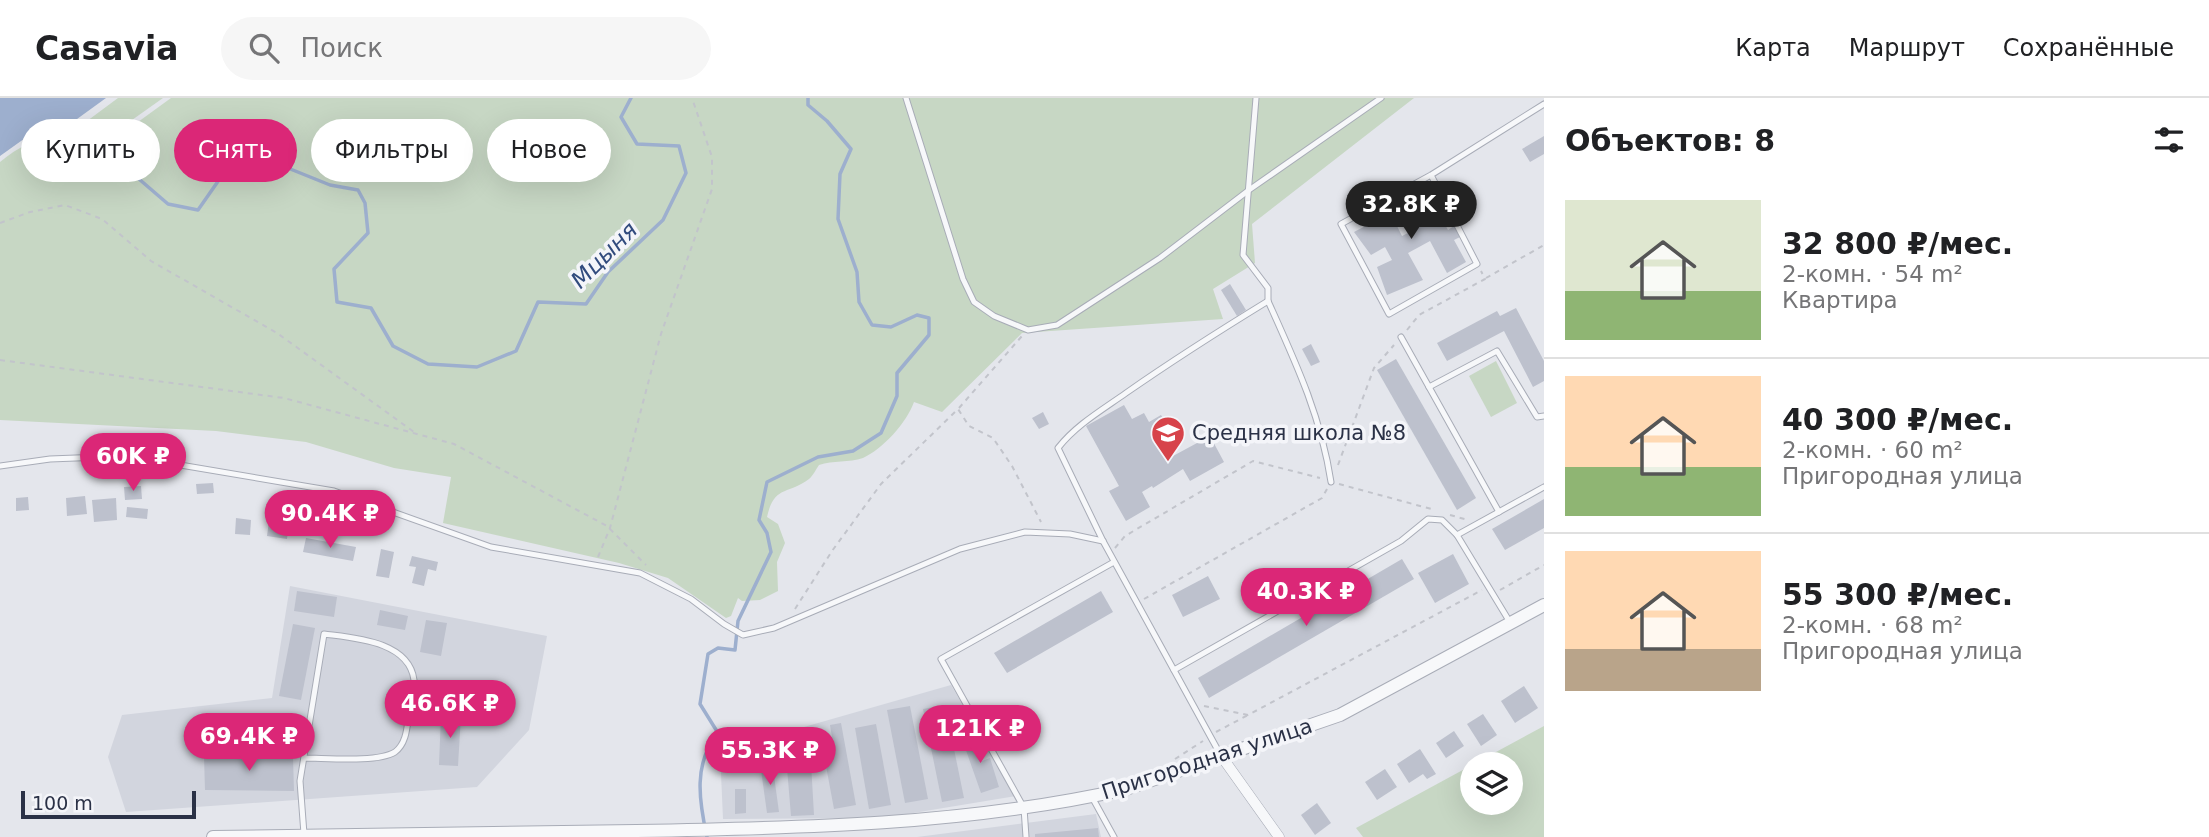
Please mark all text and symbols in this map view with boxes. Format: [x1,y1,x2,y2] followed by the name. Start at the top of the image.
[221,17,711,80] search box
[35,29,179,68] text: Casavia
[245,29,283,67] icon: search
[301,33,383,63] text: Поиск
[1735,34,1811,62] text: Карта
[1849,34,1965,62] text: Маршрут
[2003,34,2174,62] text: Сохранённые
[21,119,160,182] chip: Купить
[174,119,297,182] chip: Снять
[311,119,473,182] chip: Фильтры
[487,119,611,182] chip: Новое
[2150,121,2188,159] icon: filters
[1565,123,1775,158] text: Объектов: 8
[1346,181,1476,241] pin: 32.8K ₽
[1362,191,1460,217] text: 32.8K ₽
[566,217,642,293] water label: Мцыня
[1782,226,2013,261] text: 32 800 ₽/мес.
[1621,228,1705,312] icon: home
[1782,261,1963,287] text: 2-комн. · 54 m²
[1782,287,1898,313] text: Квартира
[1782,402,2013,437] text: 40 300 ₽/мес.
[1621,404,1705,488] icon: home
[1149,414,1187,463] school or university icon: Средняя школа №8
[1192,421,1406,445] place label: Средняя школа №8
[84,434,182,493] pin: 60K ₽
[1782,437,1963,463] text: 2-комн. · 60 m²
[96,443,170,469] text: 60K ₽
[1782,463,2023,489] text: Пригородная улица
[265,490,395,550] pin: 90.4K ₽
[281,500,379,526] text: 90.4K ₽
[1241,568,1371,628] pin: 40.3K ₽
[1782,577,2013,612] text: 55 300 ₽/мес.
[1257,578,1355,604] text: 40.3K ₽
[1621,579,1705,663] icon: home
[1782,612,1963,638] text: 2-комн. · 68 m²
[1782,638,2023,664] text: Пригородная улица
[385,680,515,740] pin: 46.6K ₽
[401,690,499,716] text: 46.6K ₽
[923,706,1037,765] pin: 121K ₽
[184,714,314,773] pin: 69.4K ₽
[1099,714,1315,804] street label: Пригородная улица
[935,715,1025,741] text: 121K ₽
[200,723,298,749] text: 69.4K ₽
[705,728,835,787] pin: 55.3K ₽
[721,737,819,763] text: 55.3K ₽
[1460,752,1523,815] map controls
[1460,752,1523,815] button: layers
[21,788,196,820] scale bar
[32,792,93,814] text: 100 m

